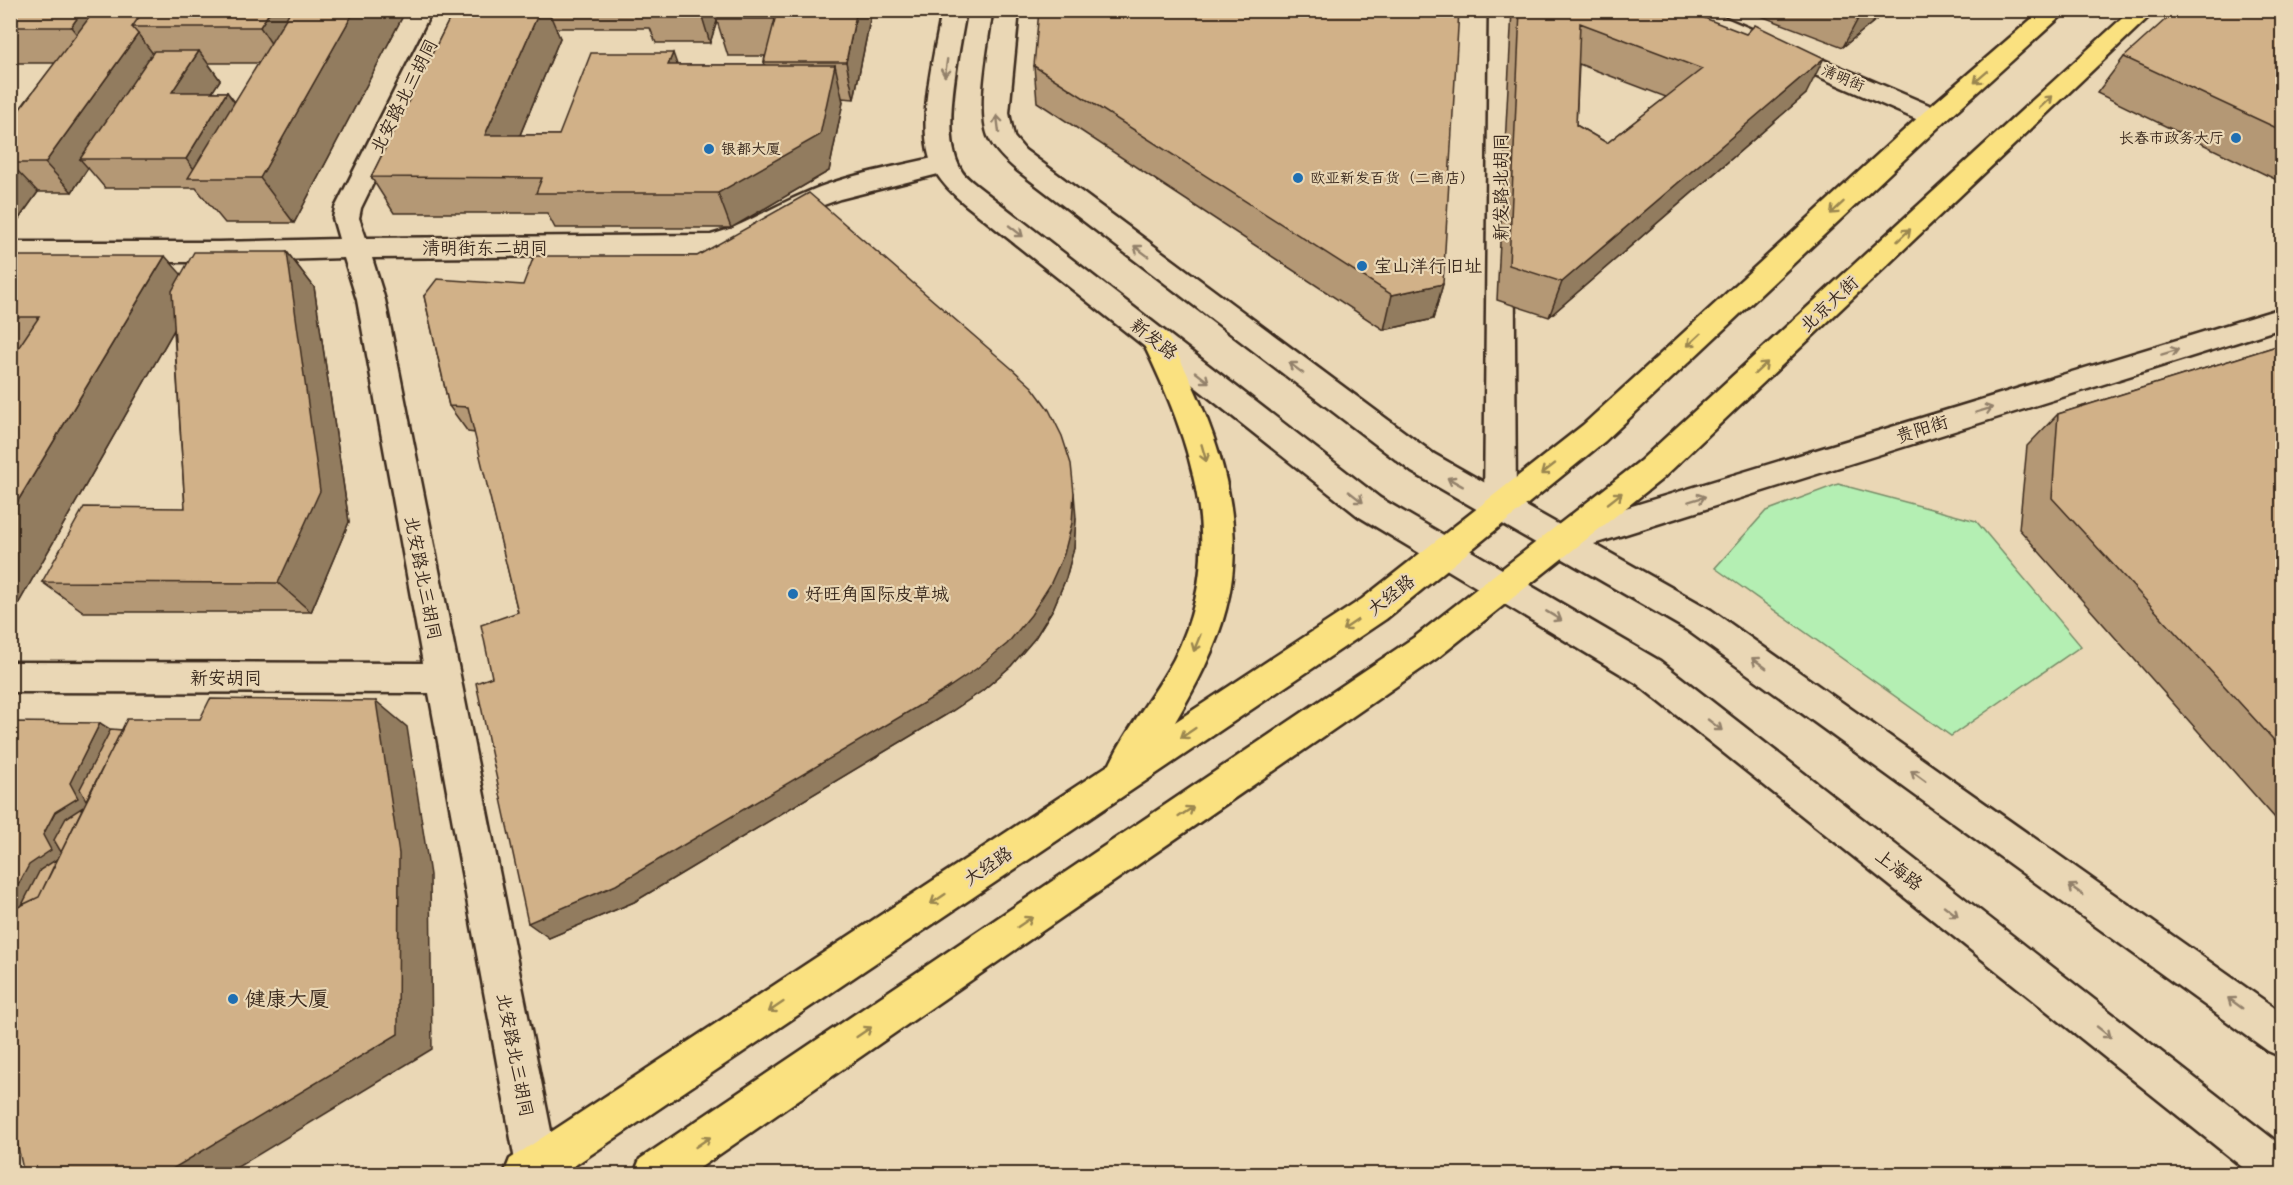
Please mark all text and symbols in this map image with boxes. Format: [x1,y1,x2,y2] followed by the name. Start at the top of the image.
[365,34,444,158] street label: 北安路北三胡同
[940,58,951,78] one-way arrow
[1818,60,1868,97] street label: 清明街
[1973,70,1989,83] one-way arrow
[2039,95,2054,109] one-way arrow
[993,114,1004,134] one-way arrow
[2119,128,2224,149] place label: 长春市政务大厅
[2229,131,2243,145] marker: 长春市政务大厅
[1489,133,1514,241] street label: 新发路北胡同
[721,139,781,160] place label: 银都大厦
[702,142,716,156] marker: 银都大厦
[1310,168,1475,189] place label: 欧亚新发百货（二商店）
[1291,171,1305,185] marker: 欧亚新发百货（二商店）
[1830,201,1845,215] one-way arrow
[1007,224,1023,237] one-way arrow
[1896,228,1911,242] one-way arrow
[422,236,548,261] street label: 清明街东二胡同
[1133,245,1149,257] one-way arrow
[1374,254,1482,279] place label: 宝山洋行旧址
[1355,259,1369,273] marker: 宝山洋行旧址
[1794,271,1864,338] street label: 北京大街
[1125,313,1183,366] street label: 新发路
[1687,333,1702,347] one-way arrow
[2160,346,2179,357] one-way arrow
[1753,360,1768,375] one-way arrow
[1289,362,1305,375] one-way arrow
[1194,370,1210,383] one-way arrow
[1974,404,1993,415] one-way arrow
[1893,410,1952,449] street label: 贵阳街
[1199,443,1210,462] one-way arrow
[1540,463,1556,476] one-way arrow
[1447,475,1464,487] one-way arrow
[1348,490,1364,503] one-way arrow
[1607,491,1623,504] one-way arrow
[1687,492,1706,503] one-way arrow
[398,514,447,642] street label: 北安路北三胡同
[1362,569,1420,622] street label: 大经路
[805,582,949,607] place label: 好旺角国际皮草城
[786,587,800,601] marker: 好旺角国际皮草城
[1545,611,1562,623] one-way arrow
[1342,619,1359,631] one-way arrow
[1190,633,1201,652] one-way arrow
[1752,657,1768,669] one-way arrow
[190,666,262,691] street label: 新安胡同
[1707,719,1723,732] one-way arrow
[1180,727,1196,739] one-way arrow
[1910,770,1926,783] one-way arrow
[1178,805,1195,818] one-way arrow
[959,841,1018,892] street label: 大经路
[1870,844,1928,897] street label: 上海路
[2069,884,2085,896] one-way arrow
[930,893,947,905] one-way arrow
[1943,904,1959,917] one-way arrow
[1017,915,1034,928] one-way arrow
[245,985,329,1014] place label: 健康大厦
[490,991,539,1119] street label: 北安路北三胡同
[226,992,240,1006] marker: 健康大厦
[2227,997,2243,1009] one-way arrow
[767,1001,784,1014] one-way arrow
[856,1025,873,1038] one-way arrow
[2096,1025,2112,1038] one-way arrow
[695,1135,712,1148] one-way arrow

